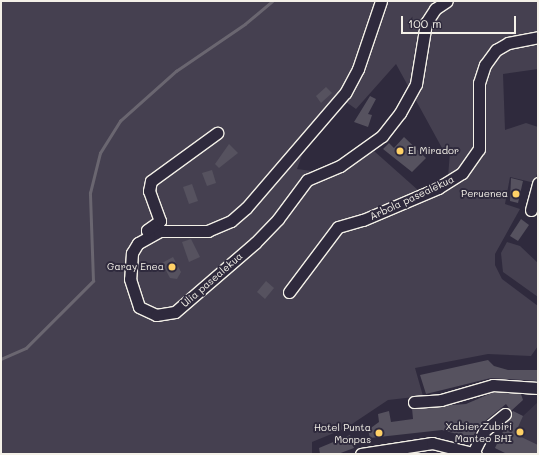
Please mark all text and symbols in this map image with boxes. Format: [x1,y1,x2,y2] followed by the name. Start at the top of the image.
[403,8,518,34] scale bar
[408,15,442,31] text: 100 m
[408,145,459,157] place label: El Mirador
[395,146,405,156] marker: El Mirador
[368,173,456,223] street label: Arbola pasealekua
[461,188,508,200] place label: Peruenea
[511,189,521,199] marker: Peruenea
[179,250,245,310] street label: Ulia pasealekua
[107,261,164,273] place label: Garay Enea
[167,262,177,272] marker: Garay Enea
[446,420,512,444] place label: Xabier Zubiri Manteo BHI
[314,421,371,444] place label: Hotel Punta Monpas
[515,427,525,437] marker: Xabier Zubiri Manteo BHI
[374,428,384,438] marker: Hotel Punta Monpas

